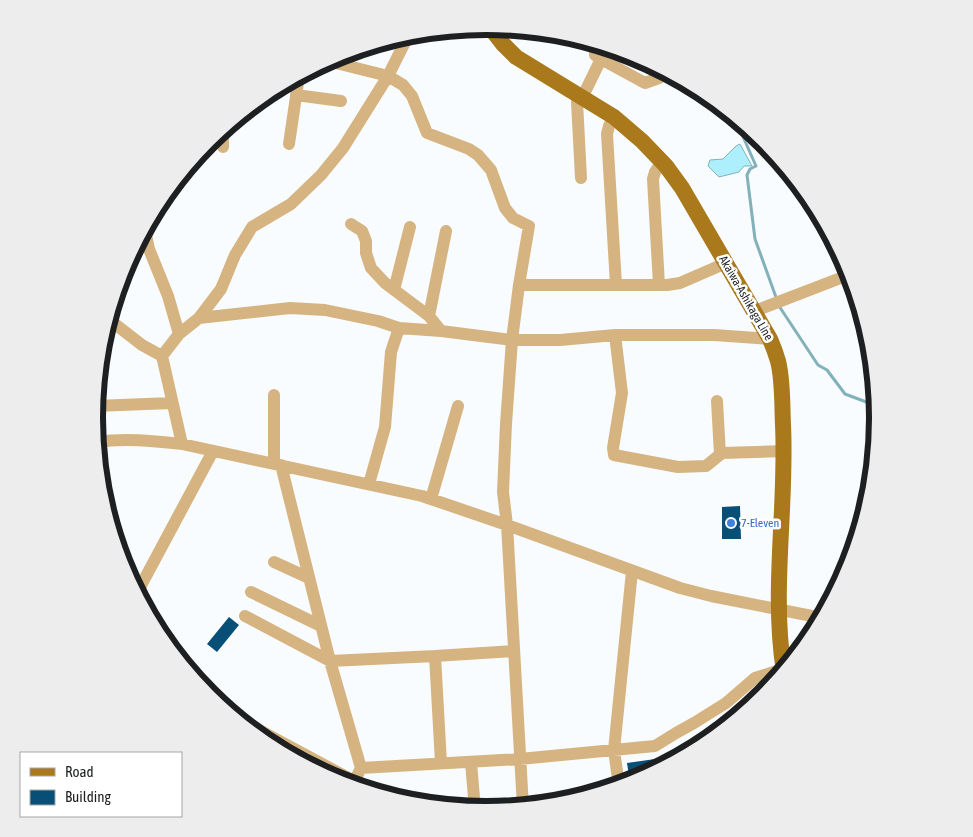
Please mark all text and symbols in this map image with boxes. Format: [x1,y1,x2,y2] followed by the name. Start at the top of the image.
[716,253,776,343] street label: Akaiwa-Ashikaga Line
[741,516,779,530] place label: 7-Eleven
[725,517,737,529] marker: 7-Eleven
[20,752,182,817] legend
[65,763,94,780] text: Road
[65,788,111,805] text: Building

